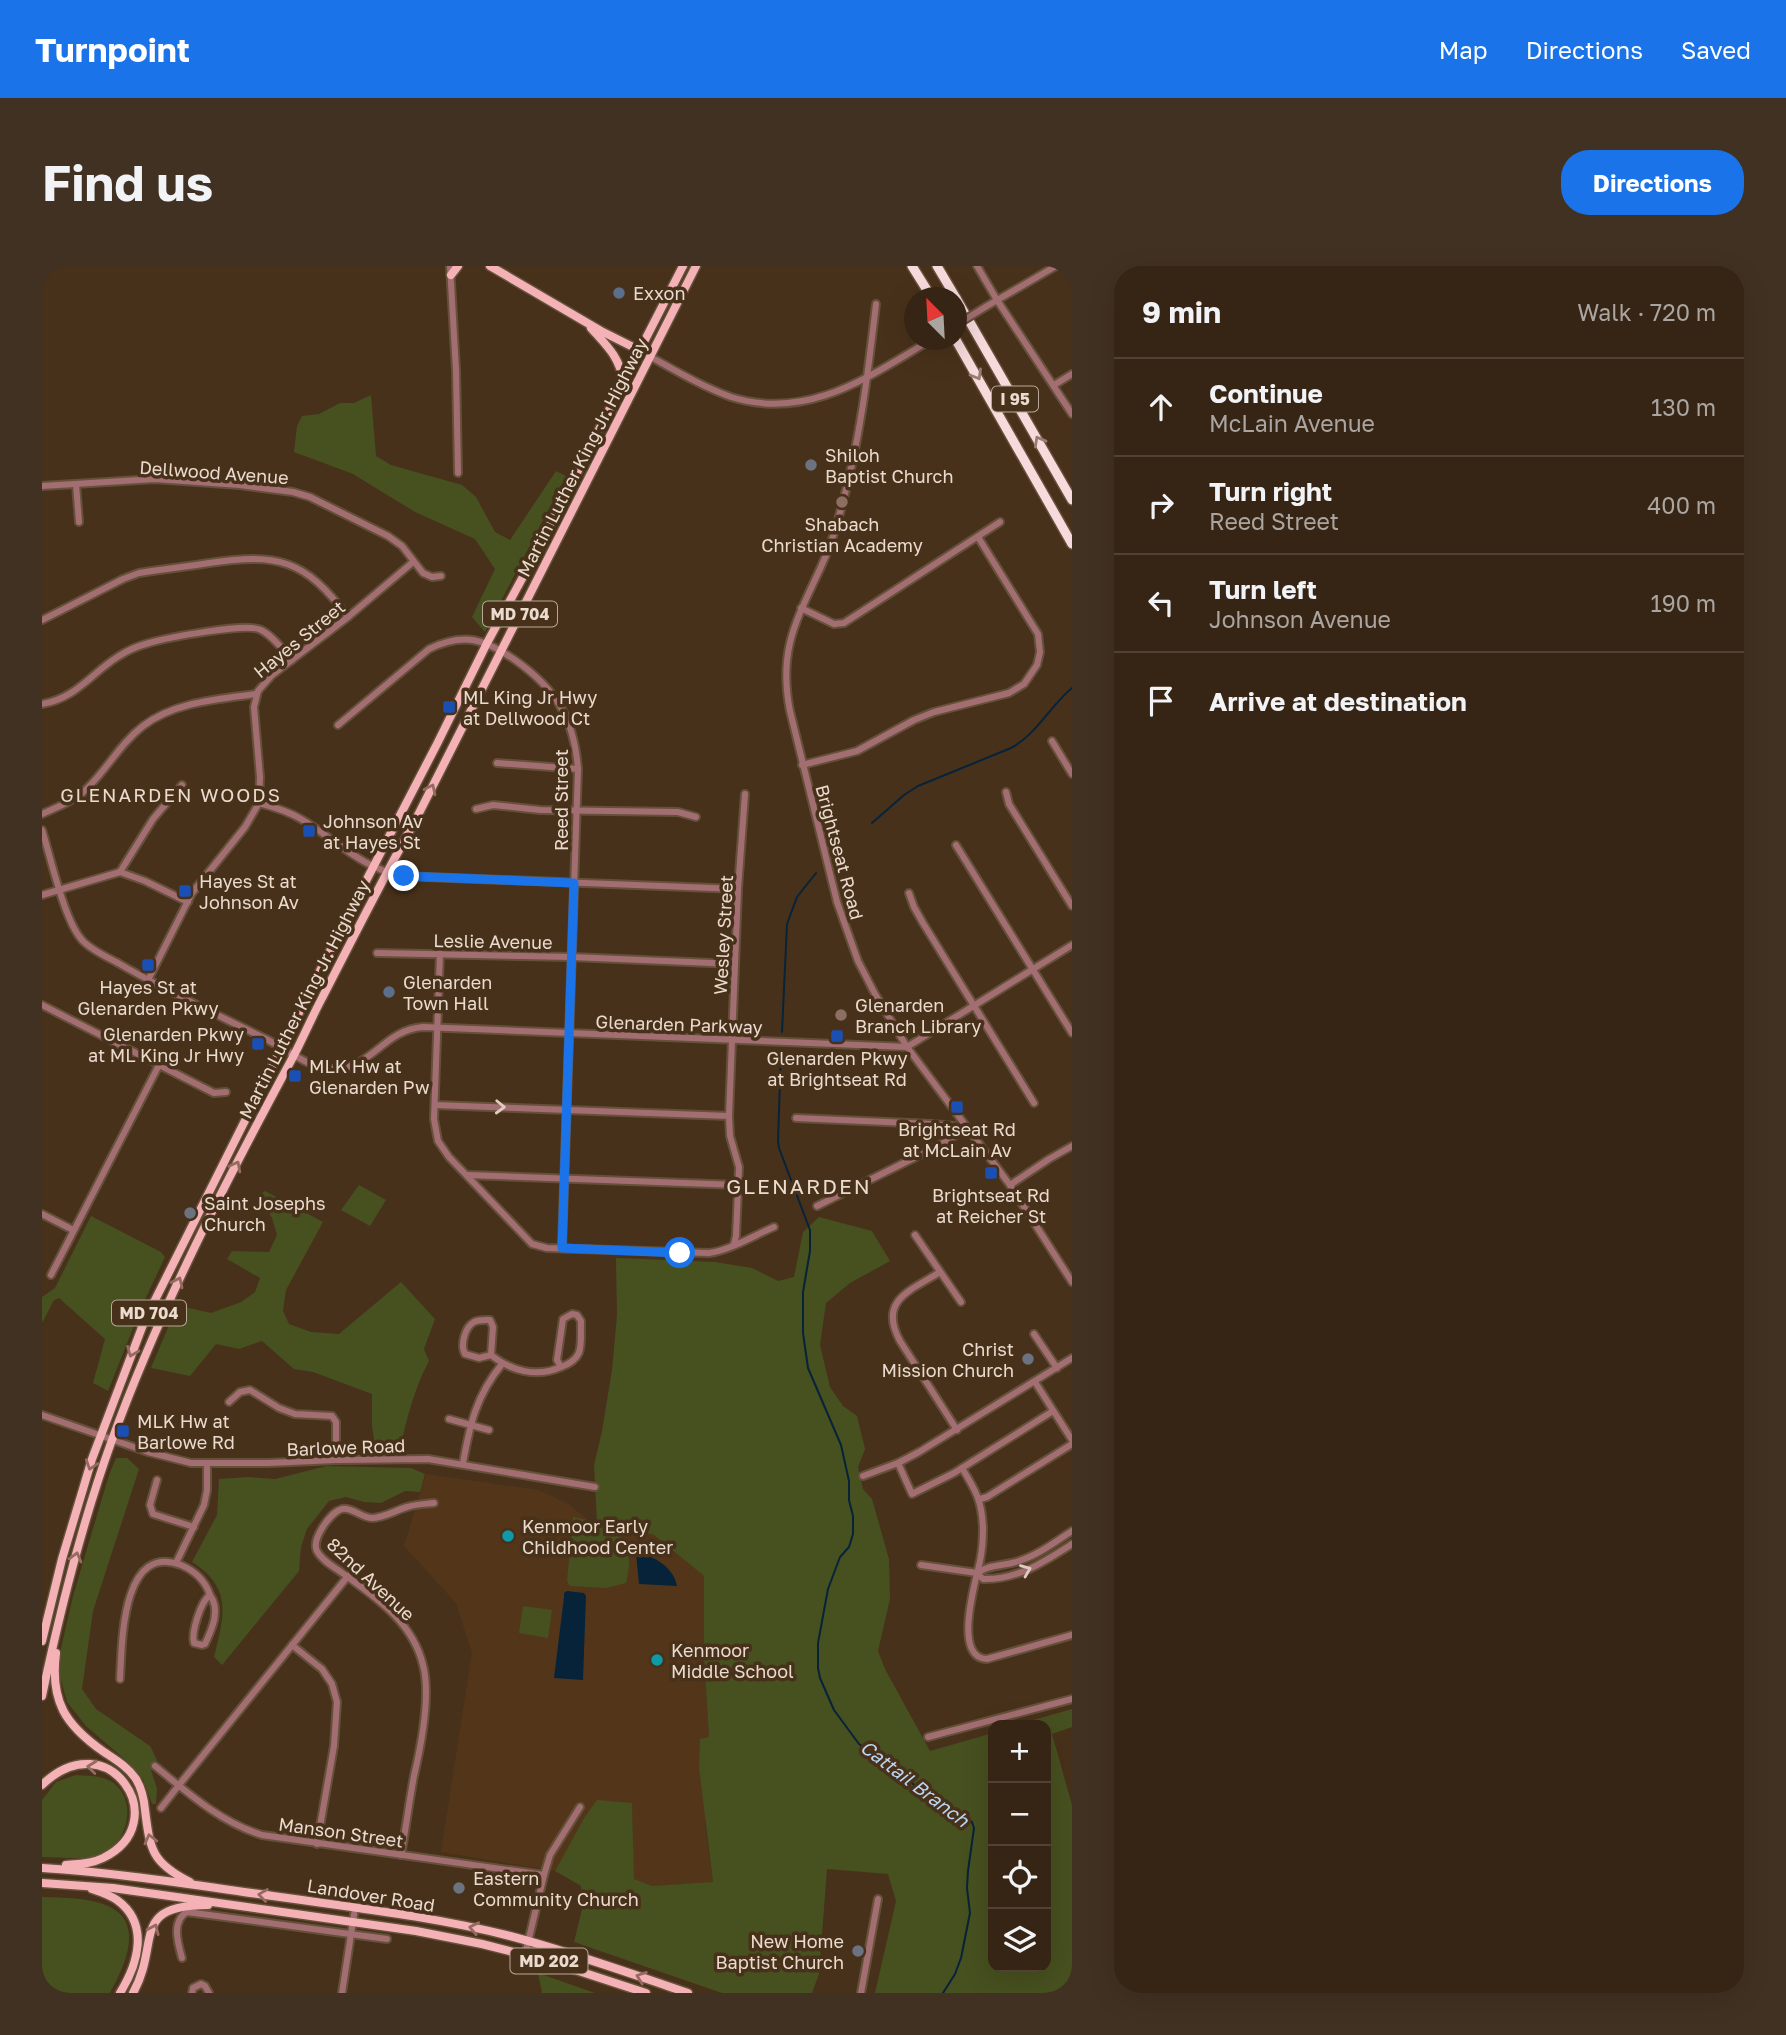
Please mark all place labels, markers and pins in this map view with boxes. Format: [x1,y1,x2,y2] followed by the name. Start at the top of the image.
[633,282,685,304] place label: Exxon
[611,285,627,301] marker: Exxon
[825,444,953,487] place label: Shiloh Baptist Church
[803,457,819,473] marker: Shiloh Baptist Church
[834,494,850,510] marker: Shabach Christian Academy
[761,513,923,556] place label: Shabach Christian Academy
[463,686,597,729] place label: ML King Jr Hwy at Dellwood Ct
[441,699,457,715] marker: ML King Jr Hwy at Dellwood Ct
[323,810,423,853] place label: Johnson Av at Hayes St
[301,823,317,839] marker: Johnson Av at Hayes St
[199,870,299,913] place label: Hayes St at Johnson Av
[177,883,193,899] marker: Hayes St at Johnson Av
[140,957,156,973] marker: Hayes St at Glenarden Pkwy
[403,971,492,1014] place label: Glenarden Town Hall
[77,976,219,1019] place label: Hayes St at Glenarden Pkwy
[381,984,397,1000] marker: Glenarden Town Hall
[855,994,981,1037] place label: Glenarden Branch Library
[833,1007,849,1023] marker: Glenarden Branch Library
[88,1023,244,1066] place label: Glenarden Pkwy at ML King Jr Hwy
[829,1028,845,1044] marker: Glenarden Pkwy at Brightseat Rd
[250,1036,266,1052] marker: Glenarden Pkwy at ML King Jr Hwy
[766,1047,908,1090] place label: Glenarden Pkwy at Brightseat Rd
[309,1055,430,1098] place label: MLK Hw at Glenarden Pw
[287,1068,303,1084] marker: MLK Hw at Glenarden Pw
[949,1099,965,1115] marker: Brightseat Rd at McLain Av
[898,1118,1016,1161] place label: Brightseat Rd at McLain Av
[983,1165,999,1181] marker: Brightseat Rd at Reicher St
[932,1184,1050,1227] place label: Brightseat Rd at Reicher St
[204,1192,326,1235] place label: Saint Josephs Church
[182,1205,198,1221] marker: Saint Josephs Church
[882,1338,1014,1381] place label: Christ Mission Church
[1020,1351,1036,1367] marker: Christ Mission Church
[137,1410,235,1453] place label: MLK Hw at Barlowe Rd
[115,1423,131,1439] marker: MLK Hw at Barlowe Rd
[522,1515,673,1558] place label: Kenmoor Early Childhood Center
[500,1528,516,1544] marker: Kenmoor Early Childhood Center
[671,1639,794,1682] place label: Kenmoor Middle School
[649,1652,665,1668] marker: Kenmoor Middle School
[473,1867,639,1910] place label: Eastern Community Church
[451,1880,467,1896] marker: Eastern Community Church
[716,1930,844,1973] place label: New Home Baptist Church
[850,1943,866,1959] marker: New Home Baptist Church

